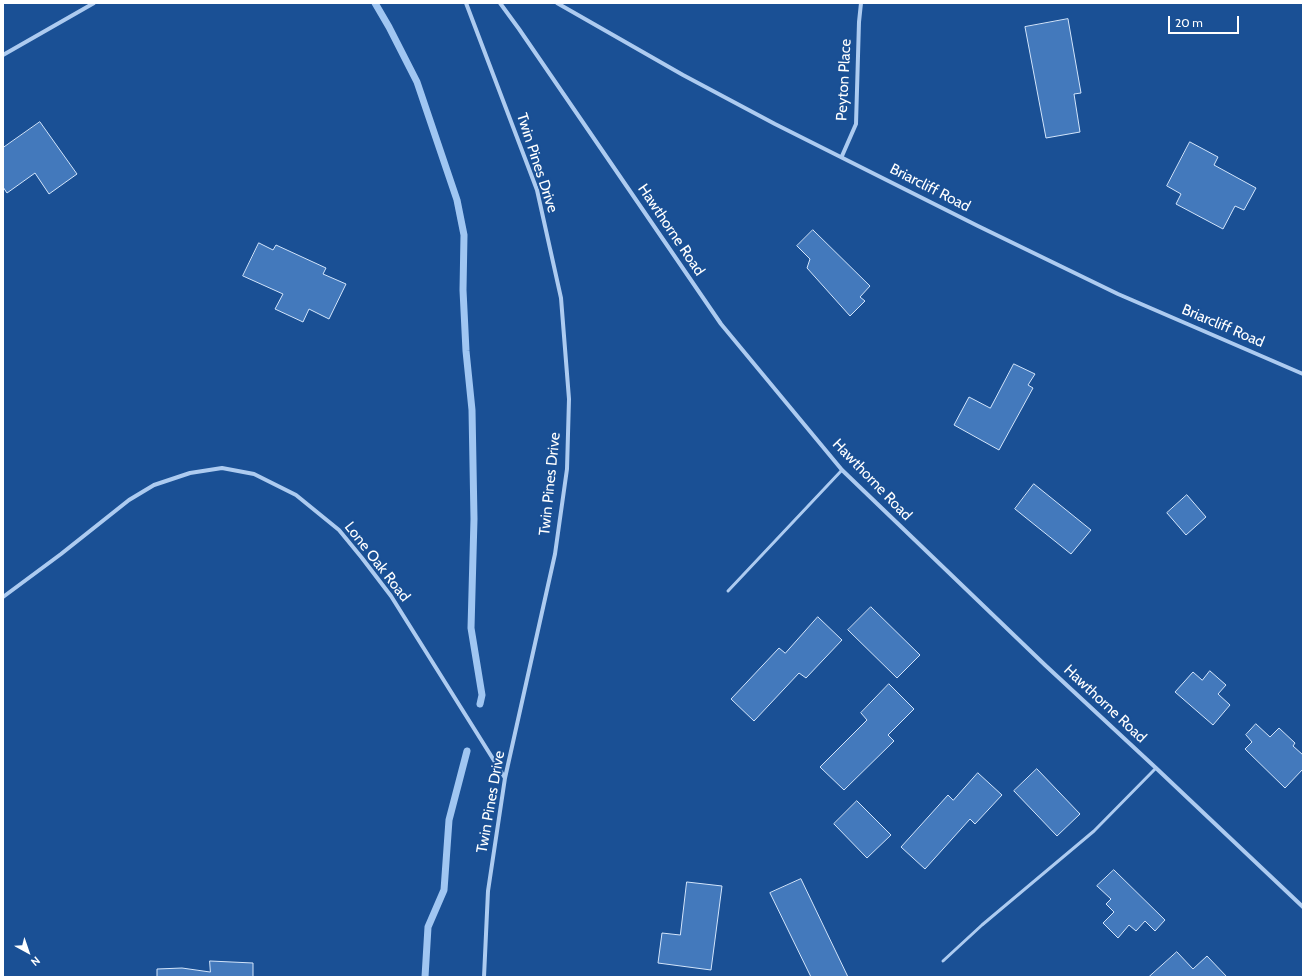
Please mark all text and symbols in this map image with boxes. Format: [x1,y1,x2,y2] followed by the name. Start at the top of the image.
[1170,8,1241,34] scale bar
[1175,15,1203,30] text: 20 m
[833,38,855,122] street label: Peyton Place
[512,111,562,215] street label: Twin Pines Drive
[887,160,973,216] street label: Briarcliff Road
[634,181,708,279] street label: Hawthorne Road
[1179,301,1267,351] street label: Briarcliff Road
[536,432,564,536] street label: Twin Pines Drive
[829,435,915,525] street label: Hawthorne Road
[340,519,414,605] street label: Lone Oak Road
[1060,661,1150,747] street label: Hawthorne Road
[473,749,509,855] street label: Twin Pines Drive
[8,932,48,972] north arrow
[28,953,43,969] text: N

